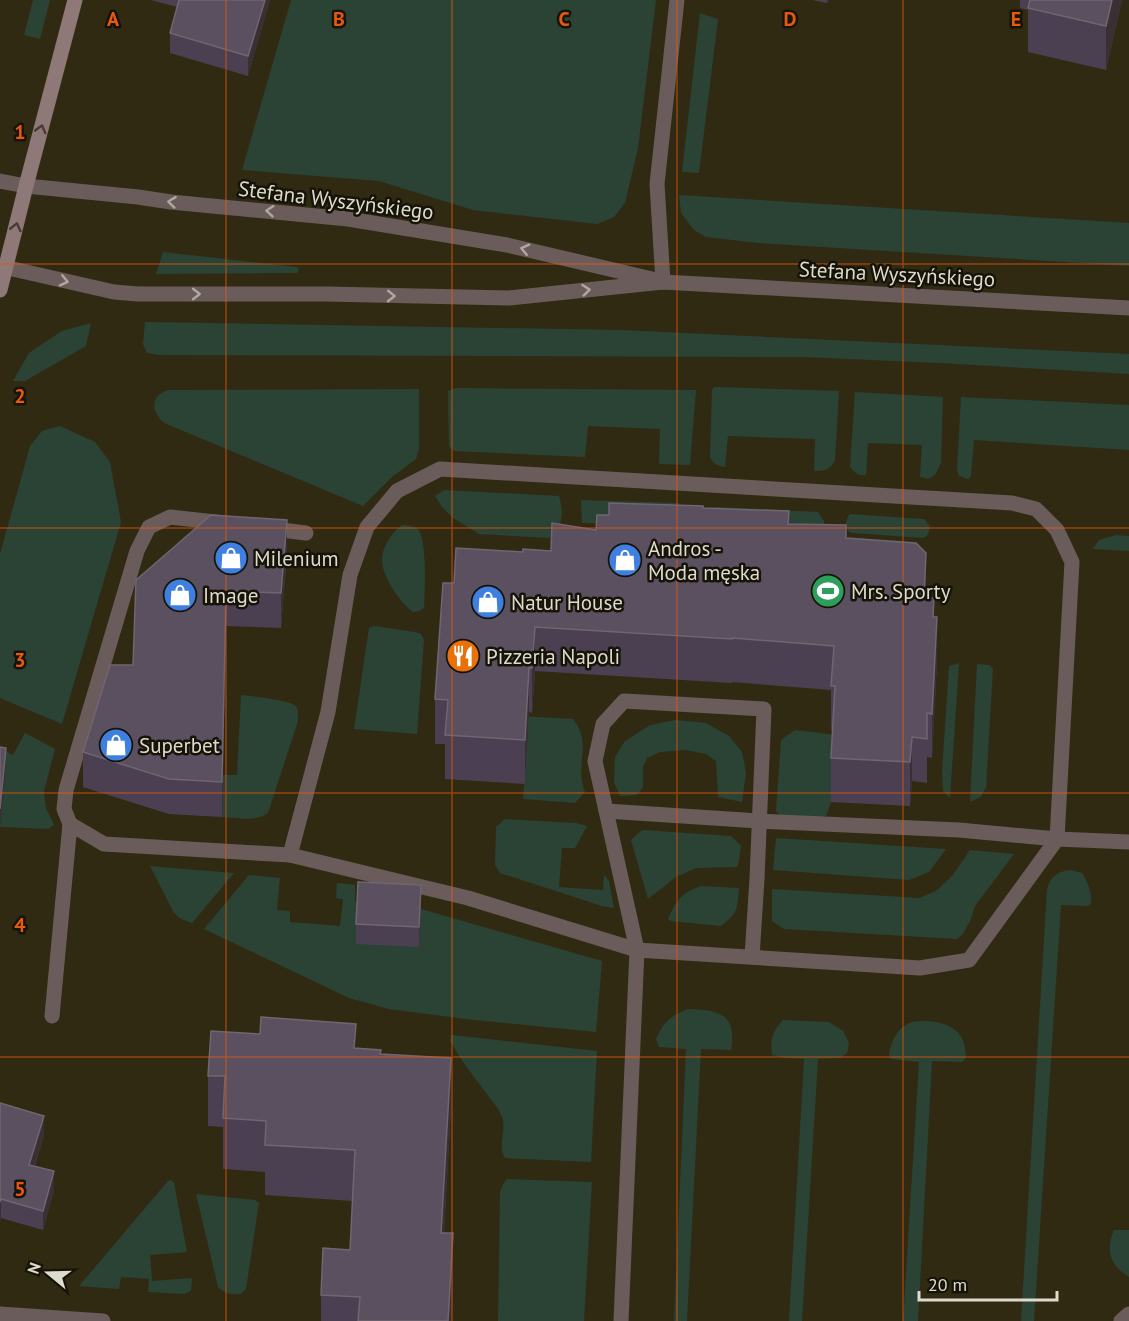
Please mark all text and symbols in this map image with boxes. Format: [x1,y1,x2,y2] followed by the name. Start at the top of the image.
[107,6,120,32] text: A
[333,6,345,32] text: B
[558,6,570,32] text: C
[784,6,797,32] text: D
[1011,6,1021,32] text: E
[14,119,26,145] text: 1
[34,124,46,135] one-way arrow
[237,175,435,225] street label: Stefana Wyszyńskiego
[168,196,177,209] one-way arrow
[265,205,274,218] one-way arrow
[9,222,22,232] one-way arrow
[520,244,530,257] one-way arrow
[798,255,996,293] street label: Stefana Wyszyńskiego
[58,274,68,287] one-way arrow
[581,284,590,297] one-way arrow
[192,288,201,300] one-way arrow
[387,289,396,302] one-way arrow
[14,383,26,409] text: 2
[648,535,760,586] place label: Andros - Moda męska
[213,540,249,576] shop icon: Milenium
[607,542,643,578] shop icon: Andros - Moda męska
[254,545,339,572] place label: Milenium
[810,573,846,609] sports icon: Mrs. Sporty
[162,577,198,613] shop icon: Image
[851,578,951,605] place label: Mrs. Sporty
[203,582,259,609] place label: Image
[470,584,506,620] shop icon: Natur House
[511,589,623,616] place label: Natur House
[445,638,481,674] restaurant icon: Pizzeria Napoli
[486,643,620,670] place label: Pizzeria Napoli
[14,647,26,673] text: 3
[98,727,134,763] shop icon: Superbet
[139,732,220,759] place label: Superbet
[14,912,26,938] text: 4
[14,1176,26,1202] text: 5
[18,1243,78,1303] north arrow
[23,1260,45,1276] text: N
[919,1264,1057,1302] scale bar
[928,1273,967,1296] text: 20 m

